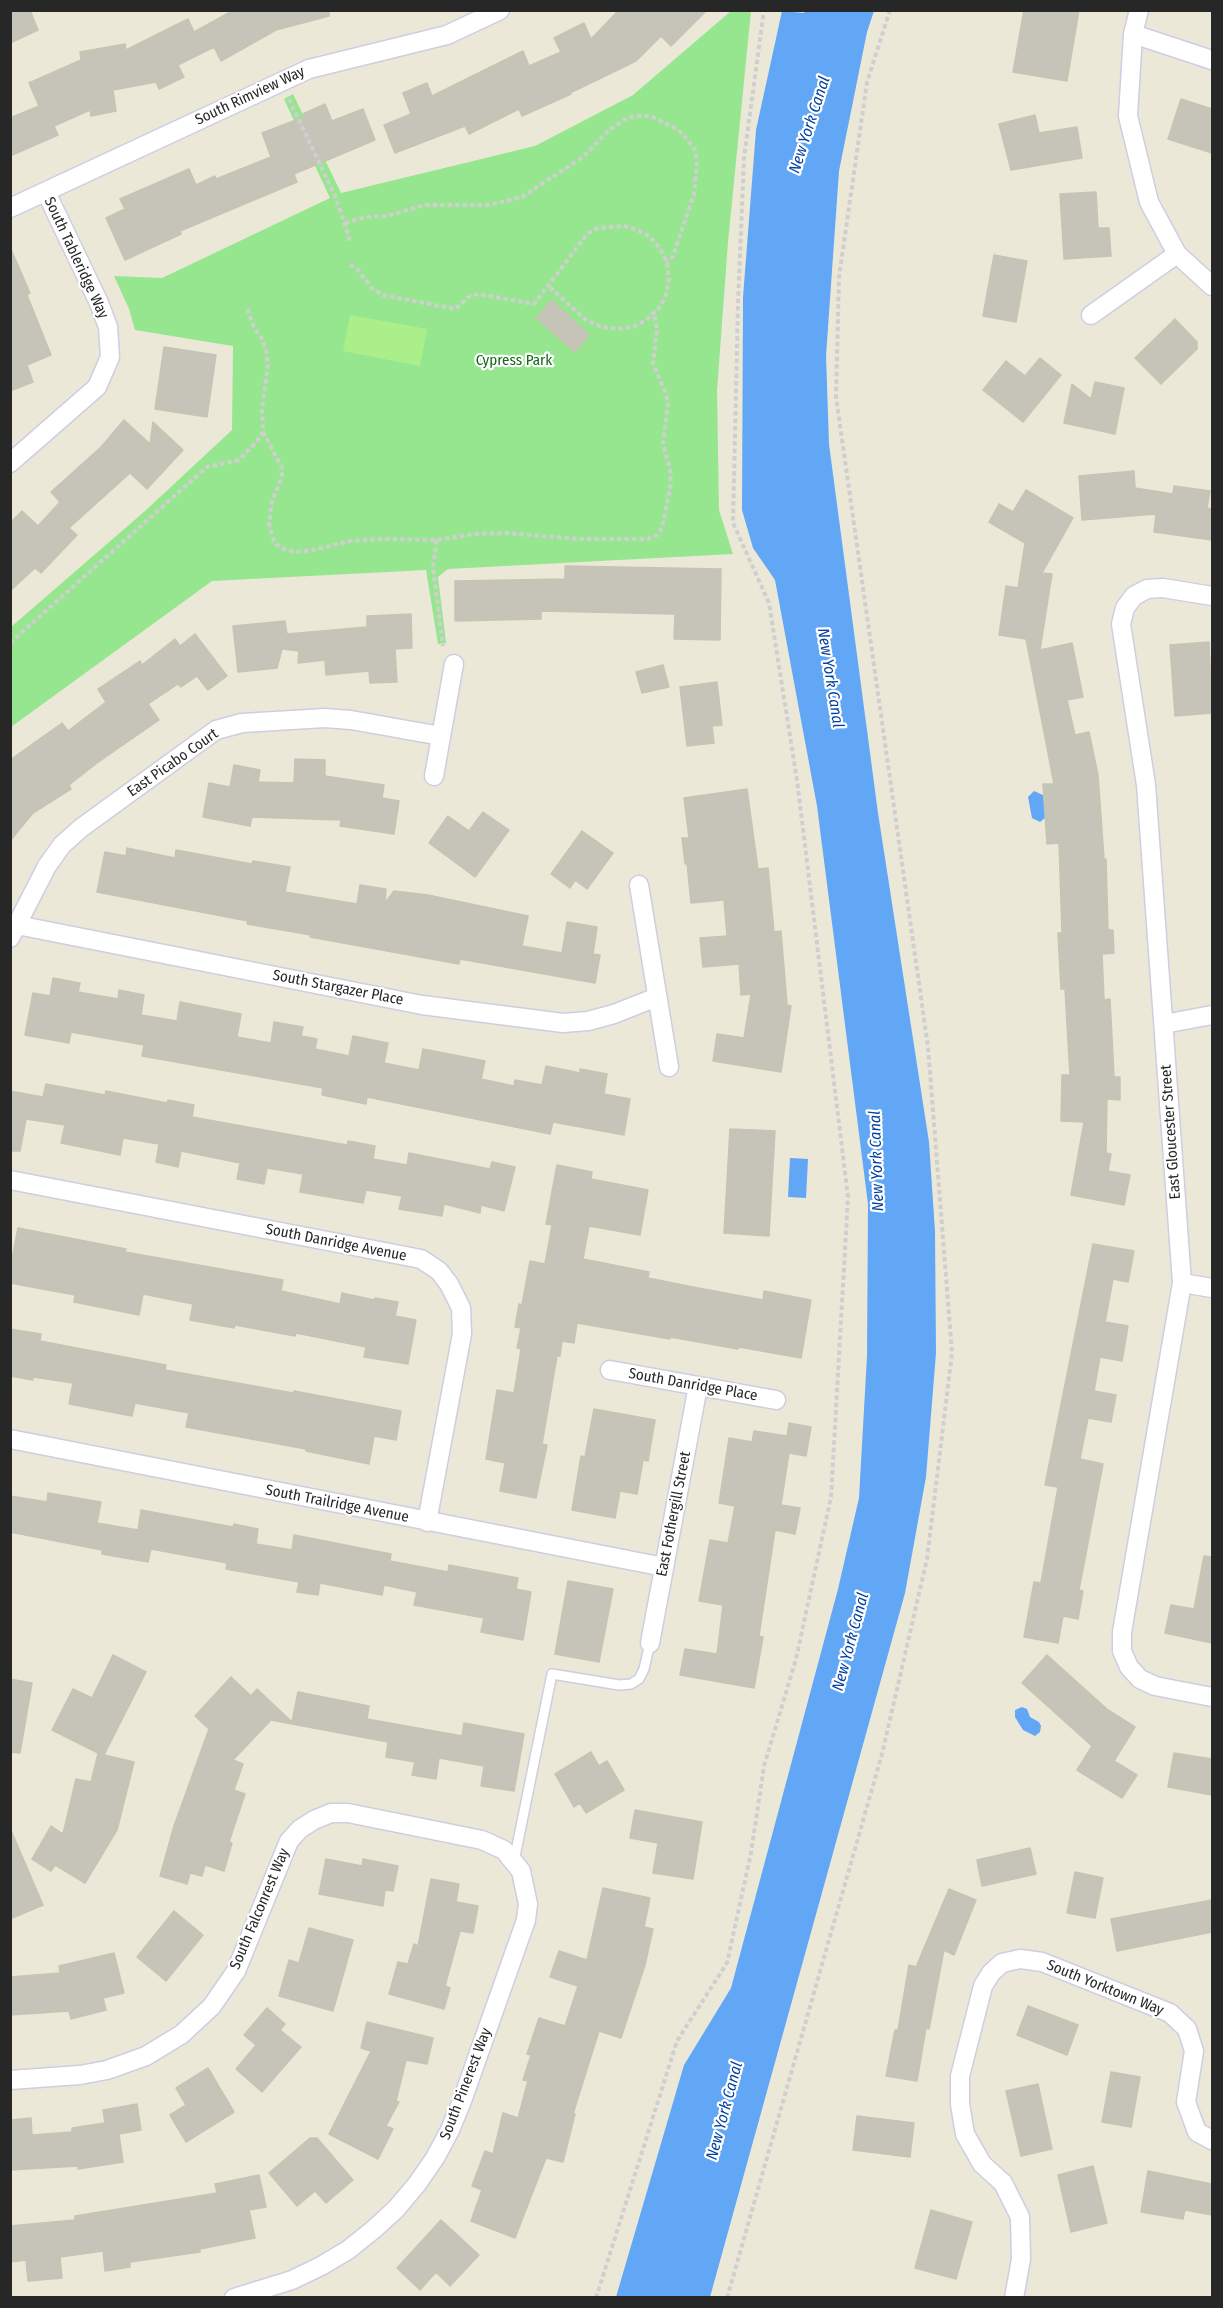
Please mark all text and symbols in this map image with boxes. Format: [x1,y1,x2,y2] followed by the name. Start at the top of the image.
[192,63,308,129] street label: South Rimview Way
[785,74,835,176] water label: New York Canal
[40,195,112,321] street label: South Tableridge Way
[476,352,552,370] park label: Cypress Park
[813,627,847,729] water label: New York Canal
[124,725,222,801] street label: East Picabo Court
[271,967,405,1009] street label: South Stargazer Place
[1157,1064,1185,1200] street label: East Gloucester Street
[866,1110,888,1212] water label: New York Canal
[264,1221,408,1265] street label: South Danridge Avenue
[627,1365,759,1405] street label: South Danridge Place
[653,1450,695,1578] street label: East Fothergill Street
[264,1481,410,1527] street label: South Trailridge Avenue
[829,1591,873,1693] water label: New York Canal
[226,1846,294,1972] street label: South Falconrest Way
[1044,1956,1166,2020] street label: South Yorktown Way
[436,2026,496,2142] street label: South Pinerest Way
[703,2060,747,2162] water label: New York Canal

